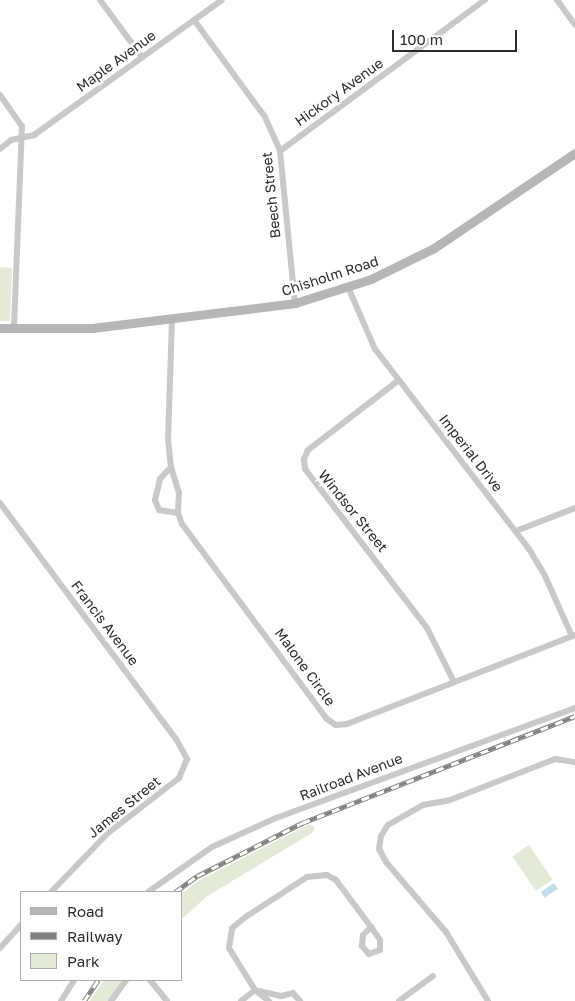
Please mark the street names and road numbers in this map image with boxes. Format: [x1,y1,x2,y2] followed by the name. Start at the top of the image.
[73,27,159,95] street label: Maple Avenue
[292,54,386,130] street label: Hickory Avenue
[258,151,284,239] street label: Beech Street
[279,252,381,300] street label: Chisholm Road
[436,411,506,495] street label: Imperial Drive
[315,467,391,555] street label: Windsor Street
[68,577,142,669] street label: Francis Avenue
[271,625,339,709] street label: Malone Circle
[297,750,405,804] street label: Railroad Avenue
[84,773,164,841] street label: James Street

